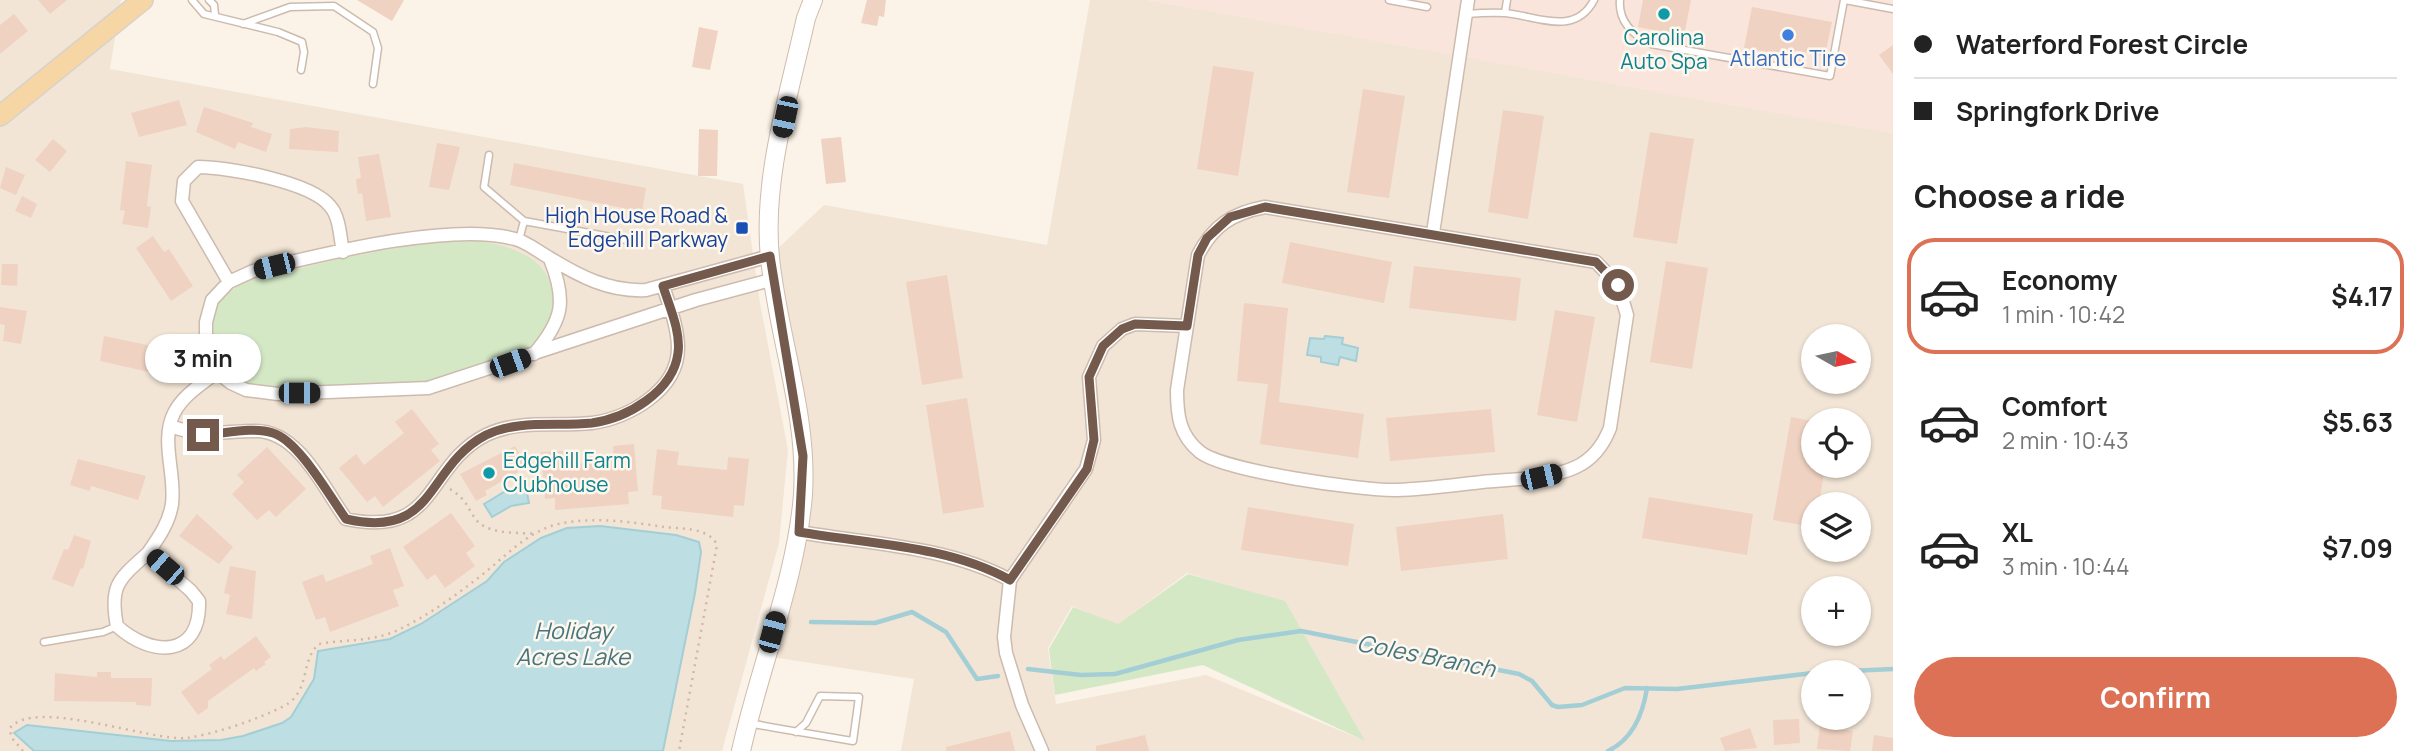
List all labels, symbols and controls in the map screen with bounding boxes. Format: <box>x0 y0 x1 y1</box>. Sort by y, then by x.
marker: Carolina Auto Spa <box>1656 6 1672 22</box>
place label: Carolina Auto Spa <box>1620 23 1708 75</box>
text: Waterford Forest Circle <box>1956 26 2248 62</box>
marker: Atlantic Tire <box>1780 27 1796 43</box>
place label: Atlantic Tire <box>1730 44 1846 72</box>
text: Springfork Drive <box>1956 93 2159 129</box>
car <box>771 94 800 140</box>
text: Choose a ride <box>1914 174 2125 218</box>
place label: High House Road & Edgehill Parkway <box>545 201 728 253</box>
marker: High House Road & Edgehill Parkway <box>734 220 750 236</box>
car <box>252 251 297 281</box>
text: Economy <box>2002 262 2117 298</box>
icon: car <box>1918 265 1981 328</box>
route start <box>1602 269 1634 301</box>
text: $4.17 <box>2331 278 2393 314</box>
text: 1 min · 10:42 <box>2002 298 2125 330</box>
north arrow <box>1801 324 1871 394</box>
map controls <box>1801 324 1871 730</box>
callout: 3 min <box>145 334 261 382</box>
text: 3 min <box>173 342 233 374</box>
car <box>487 346 534 380</box>
car <box>279 383 321 404</box>
text: Comfort <box>2002 388 2108 424</box>
icon: car <box>1918 391 1981 454</box>
text: $5.63 <box>2322 404 2393 440</box>
button: locate <box>1801 408 1871 478</box>
route end <box>187 419 219 451</box>
text: 2 min · 10:43 <box>2002 424 2129 456</box>
place label: Edgehill Farm Clubhouse <box>503 446 631 498</box>
car <box>1519 462 1564 492</box>
marker: Edgehill Farm Clubhouse <box>481 465 497 481</box>
button: layers <box>1801 492 1871 562</box>
text: XL <box>2002 514 2033 550</box>
icon: car <box>1918 517 1981 580</box>
text: $7.09 <box>2322 530 2393 566</box>
car <box>143 545 188 589</box>
text: 3 min · 10:44 <box>2002 550 2130 582</box>
button: + <box>1801 576 1871 646</box>
car <box>757 609 788 655</box>
water label: Holiday Acres Lake <box>516 614 632 672</box>
water label: Coles Branch <box>1354 626 1499 684</box>
button: Confirm <box>1914 657 2397 737</box>
button: − <box>1801 660 1871 730</box>

